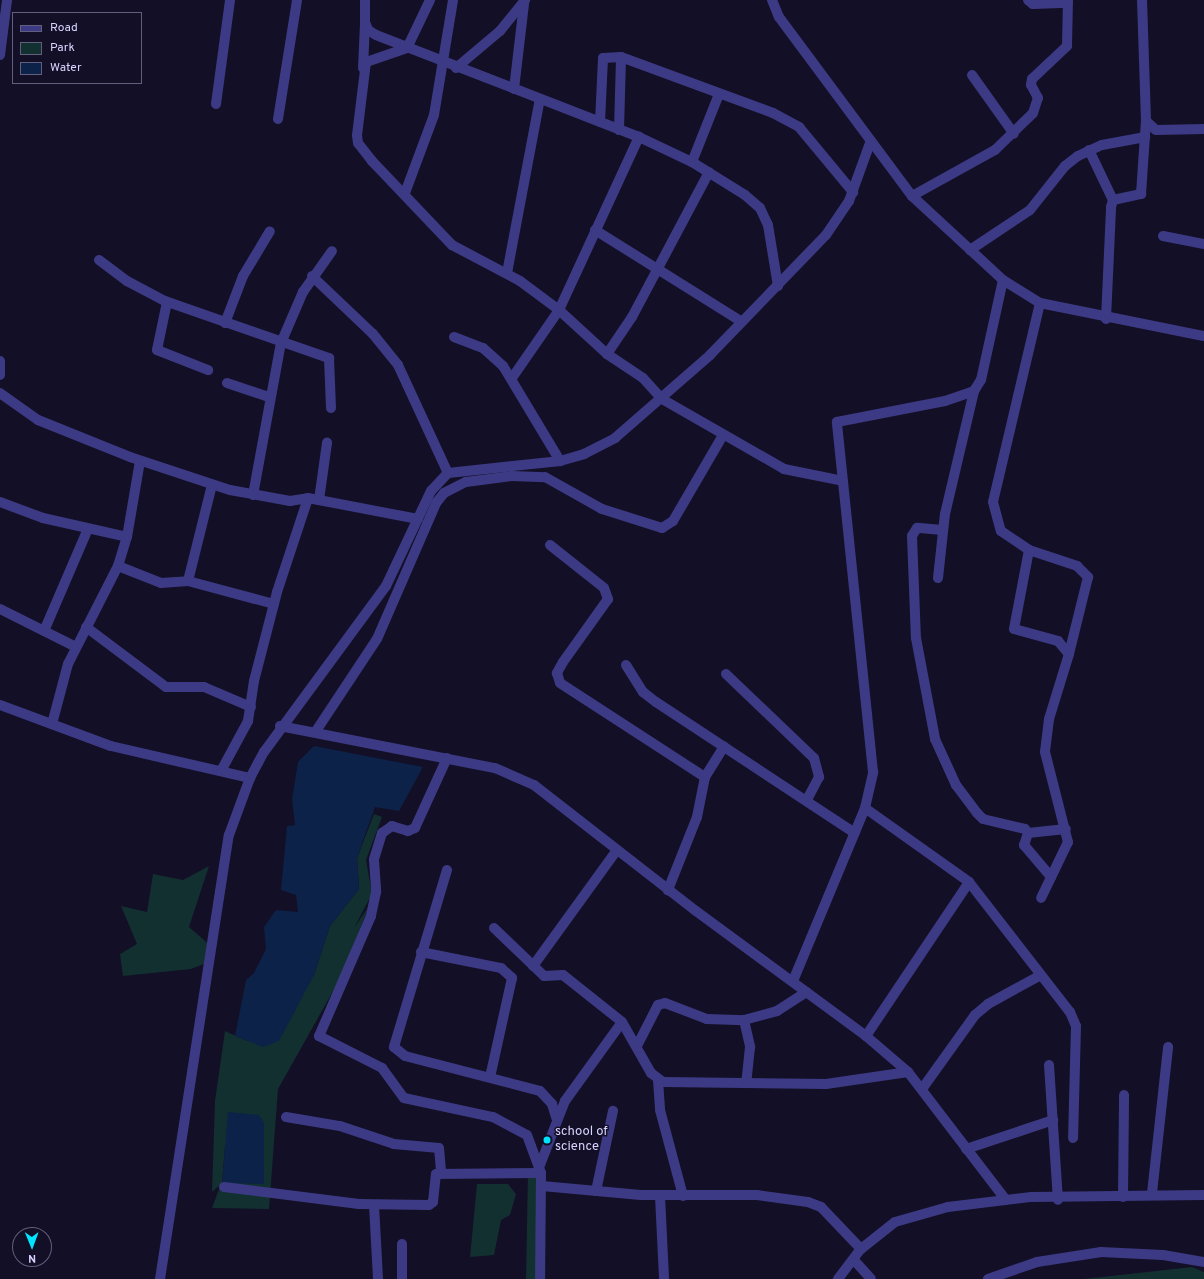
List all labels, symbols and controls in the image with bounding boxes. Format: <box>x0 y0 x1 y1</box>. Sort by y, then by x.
legend <box>12 12 142 84</box>
text: Road <box>50 20 78 36</box>
text: Park <box>50 40 75 56</box>
text: Water <box>50 60 82 76</box>
place label: school of science <box>555 1125 608 1156</box>
marker: school of science <box>542 1135 552 1145</box>
north arrow <box>12 1227 52 1267</box>
text: N <box>28 1251 36 1265</box>

